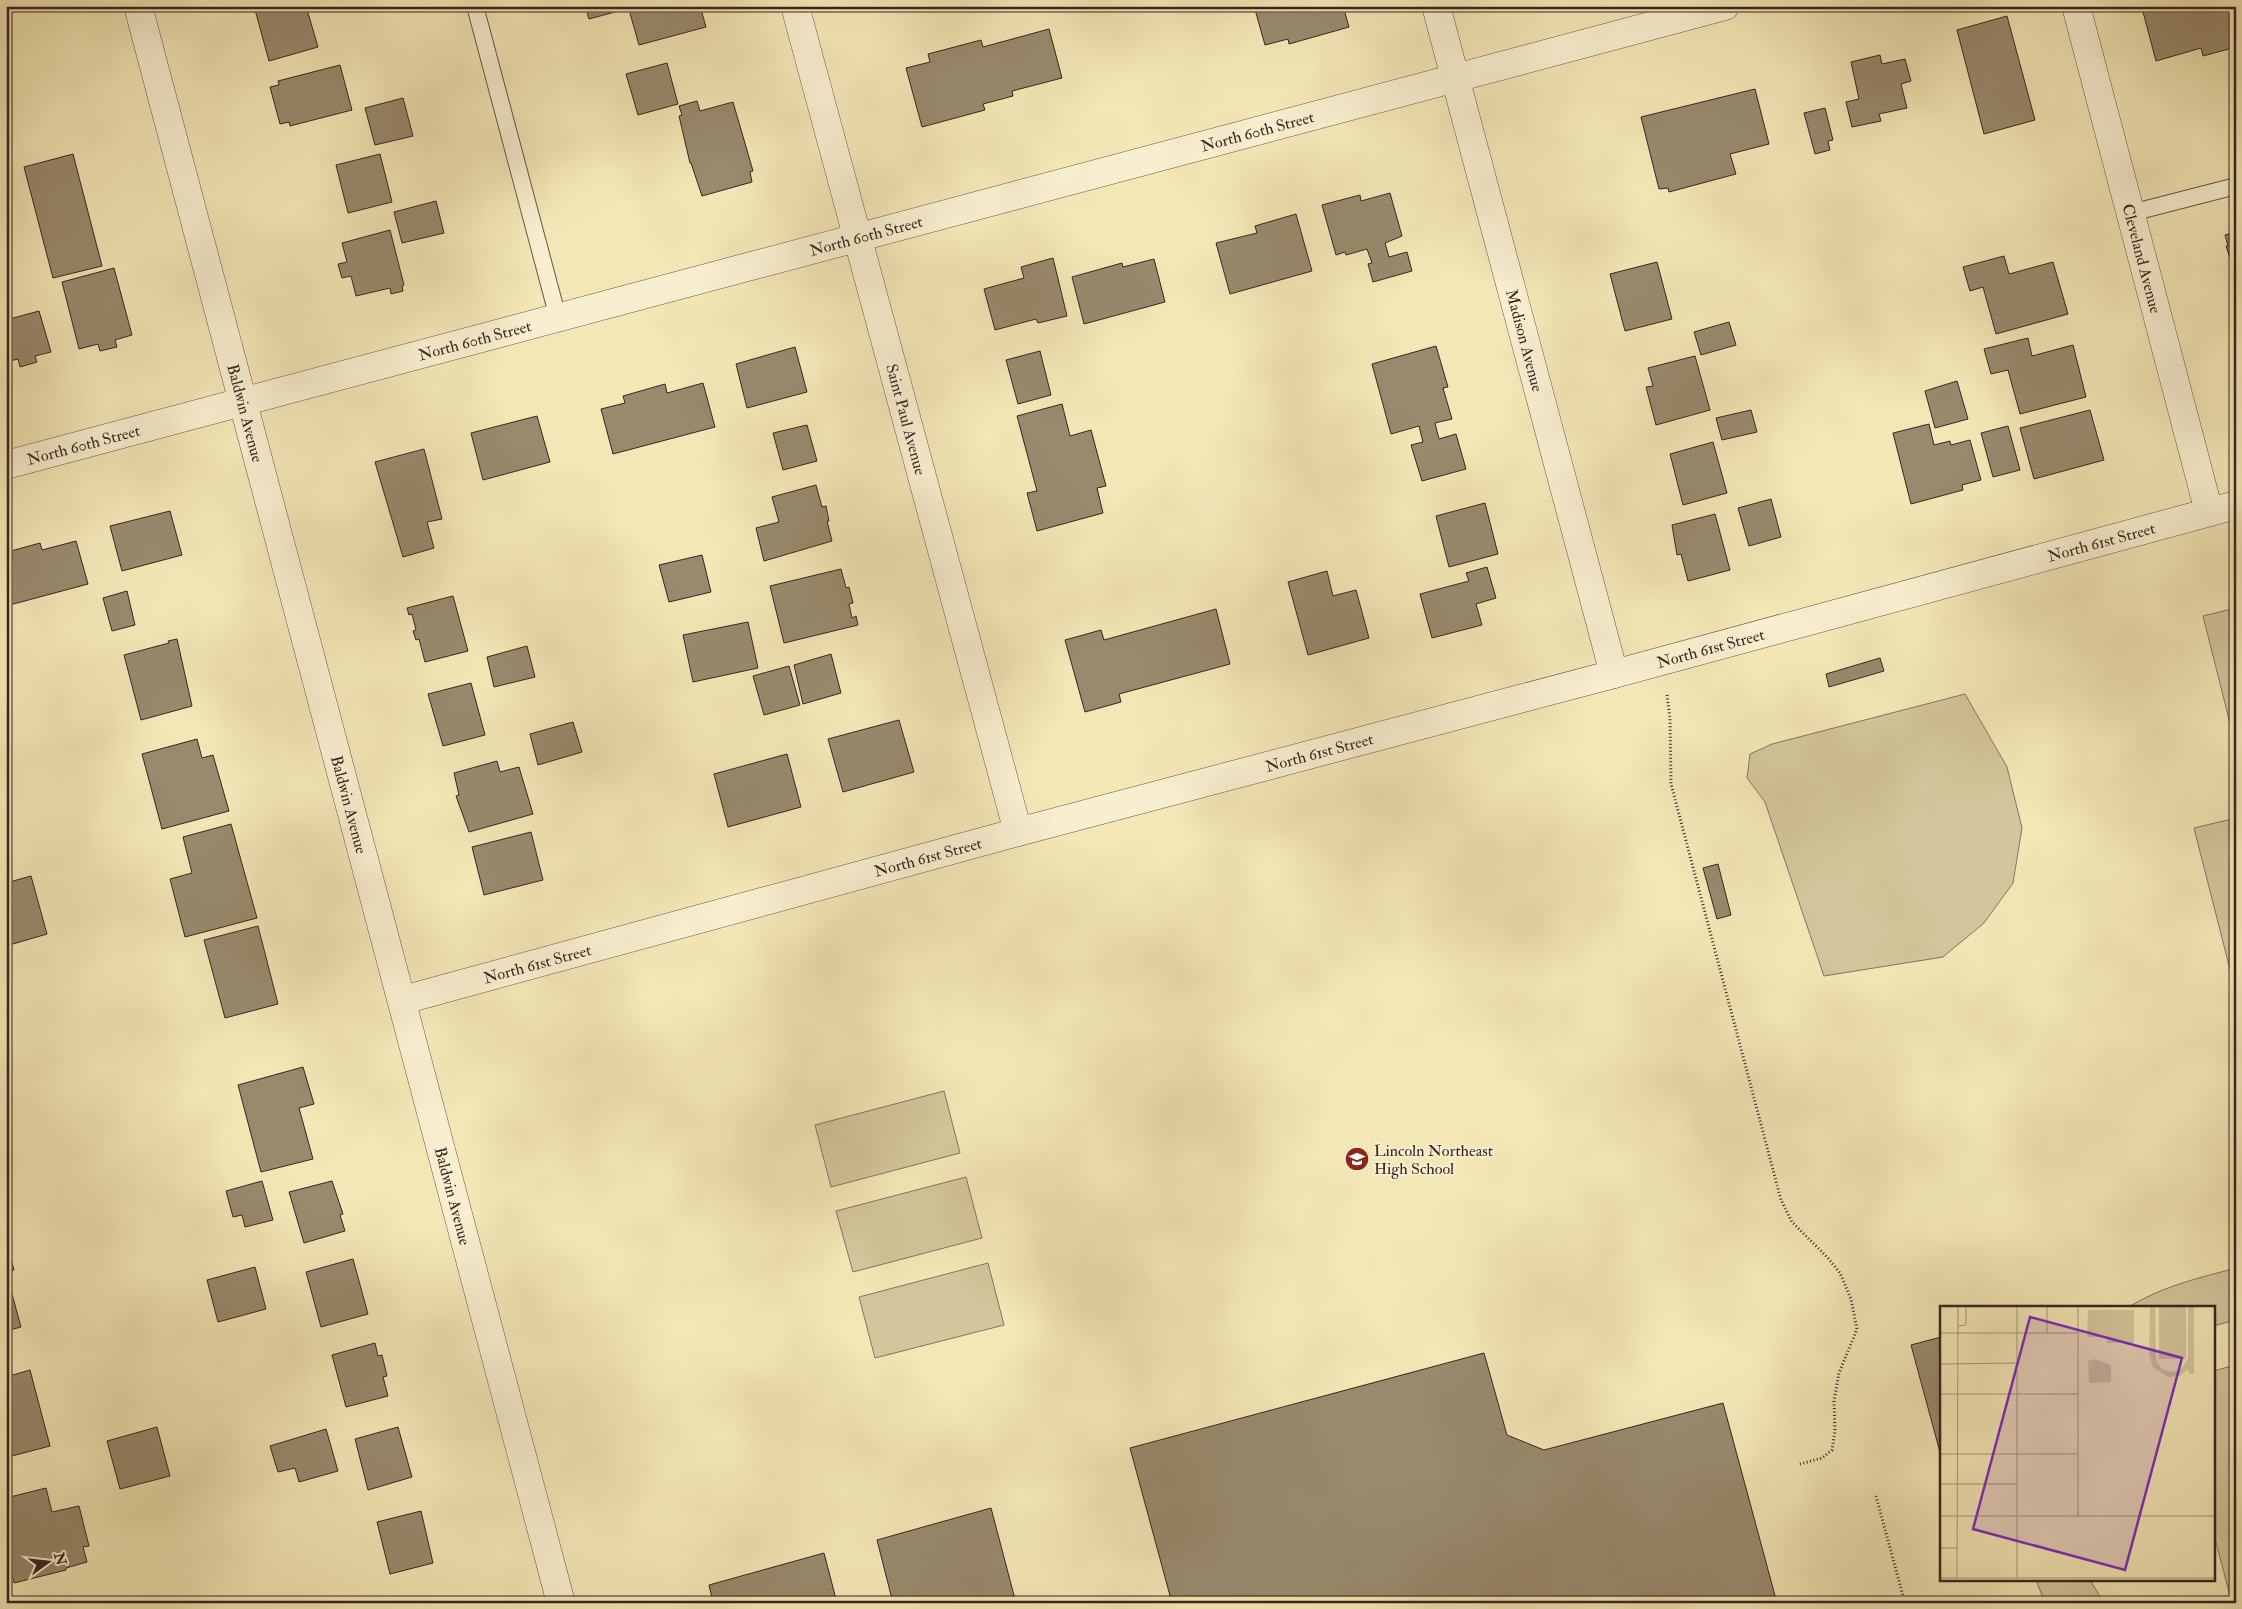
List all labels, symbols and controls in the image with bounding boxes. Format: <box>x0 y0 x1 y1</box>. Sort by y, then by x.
street label: North 60th Street <box>1199 107 1316 157</box>
street label: Cleveland Avenue <box>2117 202 2165 316</box>
street label: North 60th Street <box>807 212 925 261</box>
street label: Madison Avenue <box>1501 287 1547 394</box>
street label: North 60th Street <box>416 316 534 366</box>
street label: Baldwin Avenue <box>222 362 268 465</box>
street label: Saint Paul Avenue <box>881 362 930 477</box>
street label: North 60th Street <box>25 421 142 470</box>
street label: North 61st Street <box>2045 518 2158 567</box>
street label: North 61st Street <box>1655 625 1767 673</box>
street label: North 61st Street <box>1263 729 1375 777</box>
street label: Baldwin Avenue <box>326 753 371 856</box>
street label: North 61st Street <box>872 833 984 882</box>
street label: North 61st Street <box>481 940 593 989</box>
place label: Lincoln Northeast High School <box>1374 1141 1493 1179</box>
street label: Baldwin Avenue <box>430 1145 475 1248</box>
school or university icon: Lincoln Northeast High School <box>1344 1146 1370 1172</box>
inset map <box>1940 1306 2214 1582</box>
north arrow <box>22 1536 72 1586</box>
text: N <box>50 1550 70 1567</box>

